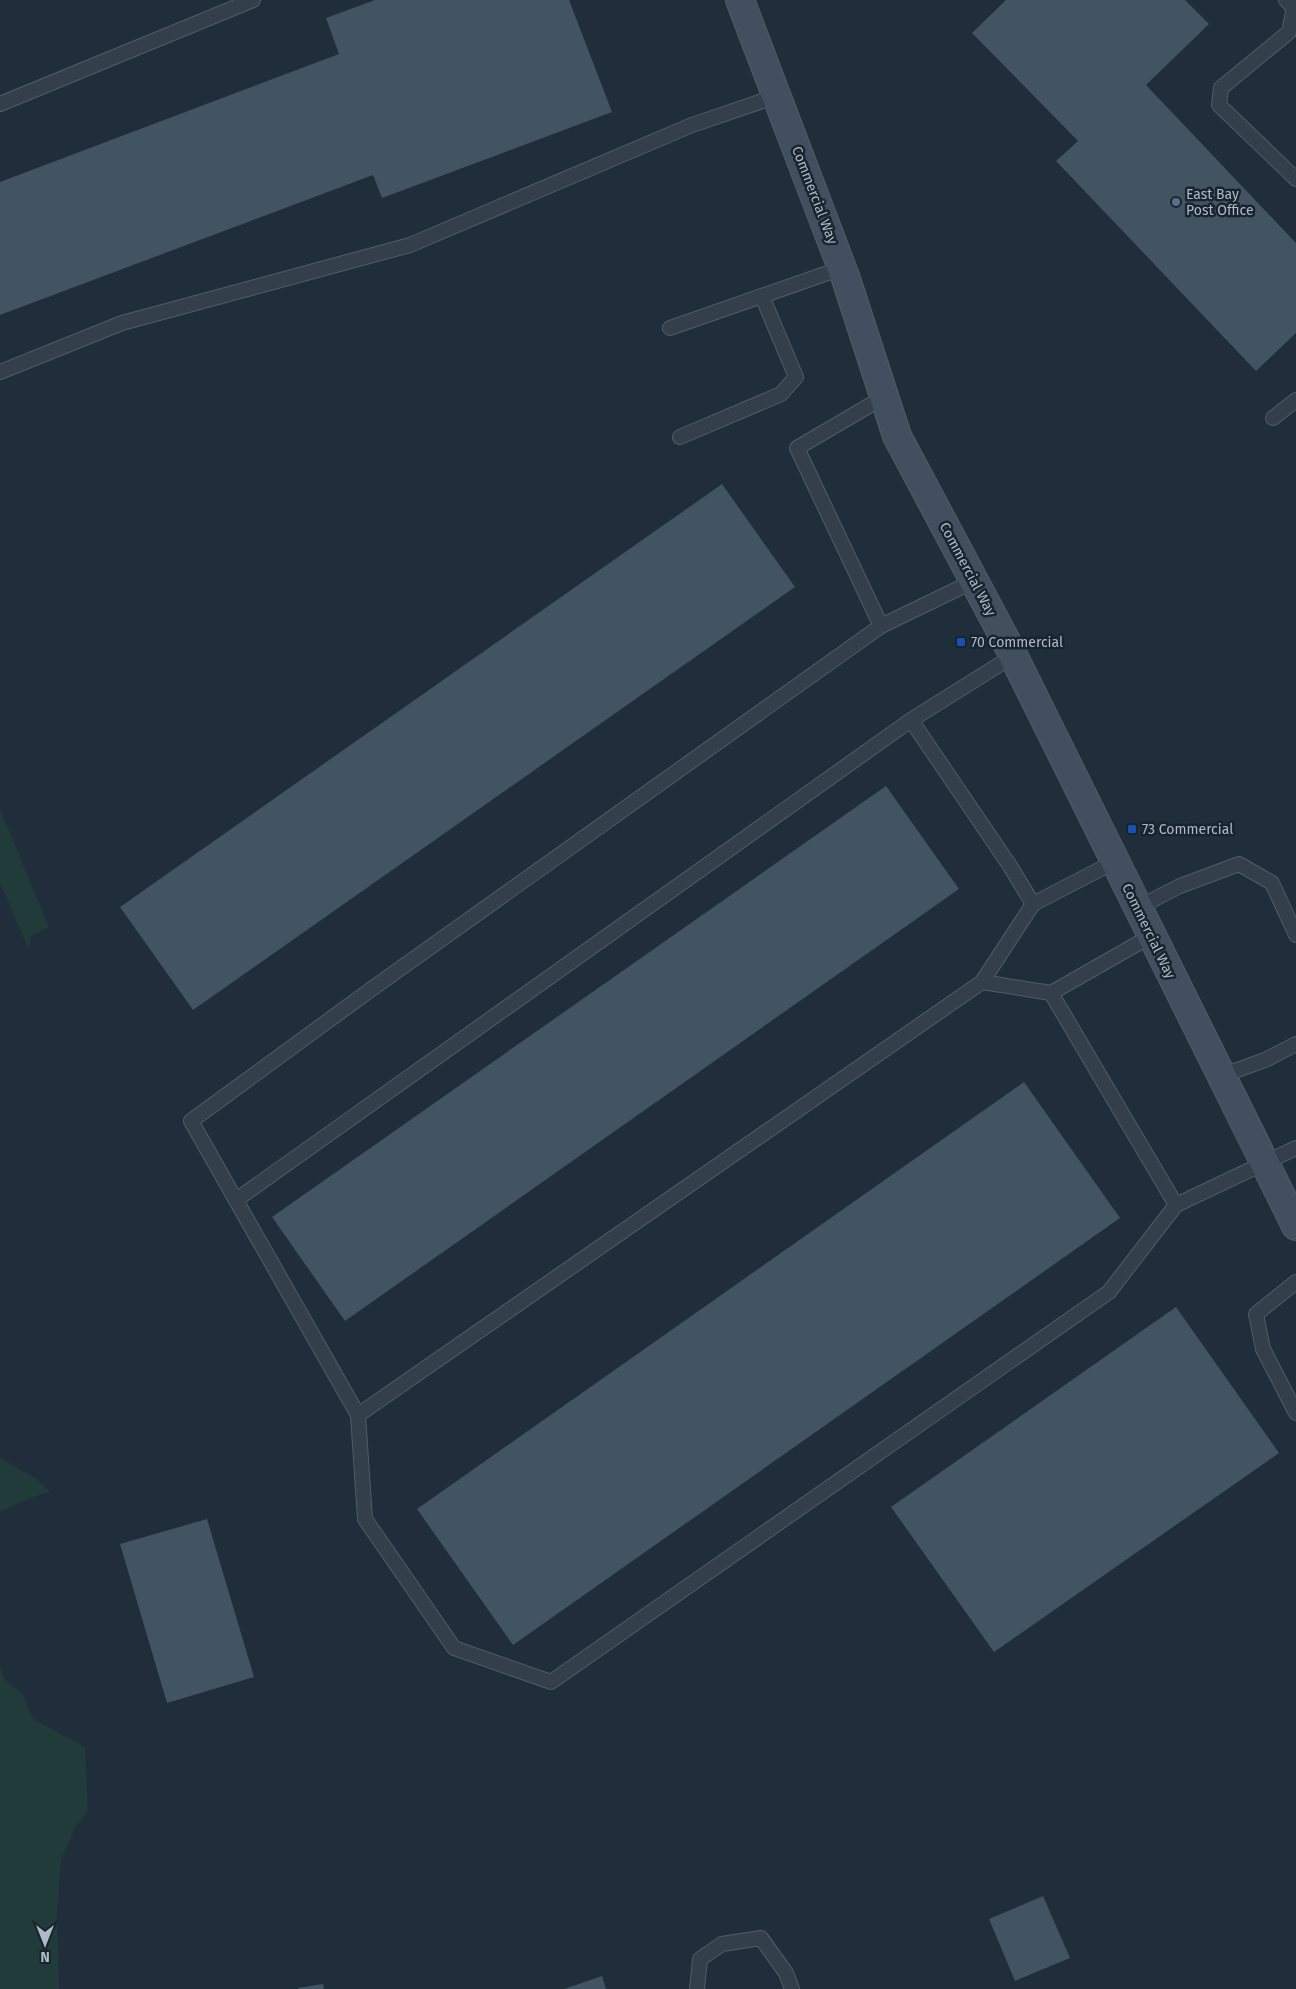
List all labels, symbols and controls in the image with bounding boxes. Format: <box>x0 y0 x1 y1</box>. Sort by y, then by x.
street label: Commercial Way <box>788 144 841 247</box>
place label: East Bay Post Office <box>1186 186 1254 219</box>
marker: East Bay Post Office <box>1170 196 1182 208</box>
street label: Commercial Way <box>936 519 999 619</box>
place label: 70 Commercial <box>971 634 1063 651</box>
marker: 70 Commercial <box>955 636 967 648</box>
place label: 73 Commercial <box>1142 821 1233 838</box>
marker: 73 Commercial <box>1126 823 1138 835</box>
street label: Commercial Way <box>1118 881 1179 982</box>
north arrow <box>20 1919 70 1969</box>
text: N <box>40 1948 50 1965</box>

